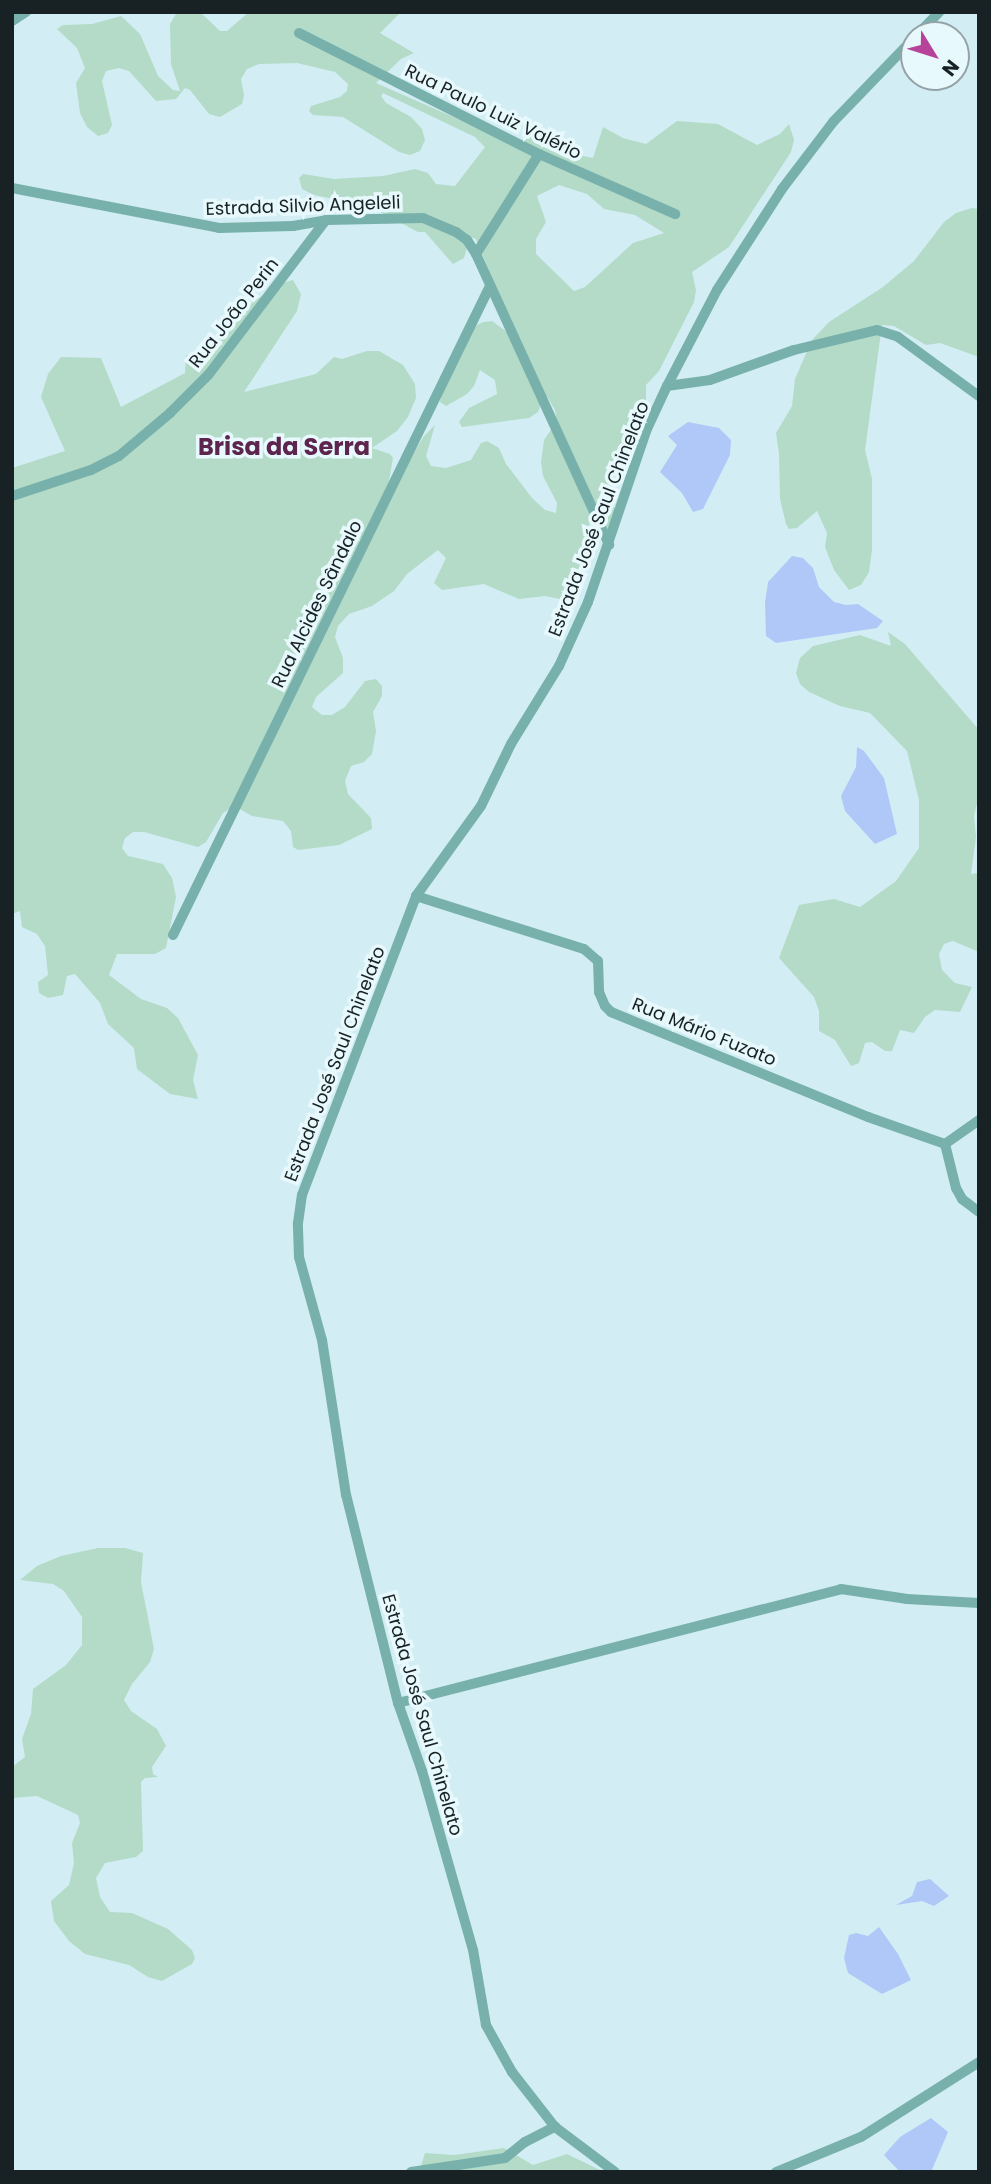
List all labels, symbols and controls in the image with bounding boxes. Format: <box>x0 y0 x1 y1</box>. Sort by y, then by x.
north arrow <box>900 21 970 91</box>
text: N <box>935 54 965 82</box>
street label: Rua Paulo Luiz Valério <box>401 60 585 164</box>
street label: Estrada Silvio Angeleli <box>205 192 401 220</box>
street label: Rua João Perin <box>184 254 284 372</box>
street label: Estrada José Saul Chinelato <box>544 398 654 640</box>
district label: Brisa da Serra <box>198 433 370 461</box>
street label: Rua Alcides Sândalo <box>267 517 367 691</box>
street label: Estrada José Saul Chinelato <box>280 943 390 1185</box>
street label: Rua Mário Fuzato <box>629 993 779 1071</box>
street label: Estrada José Saul Chinelato <box>377 1592 467 1838</box>

